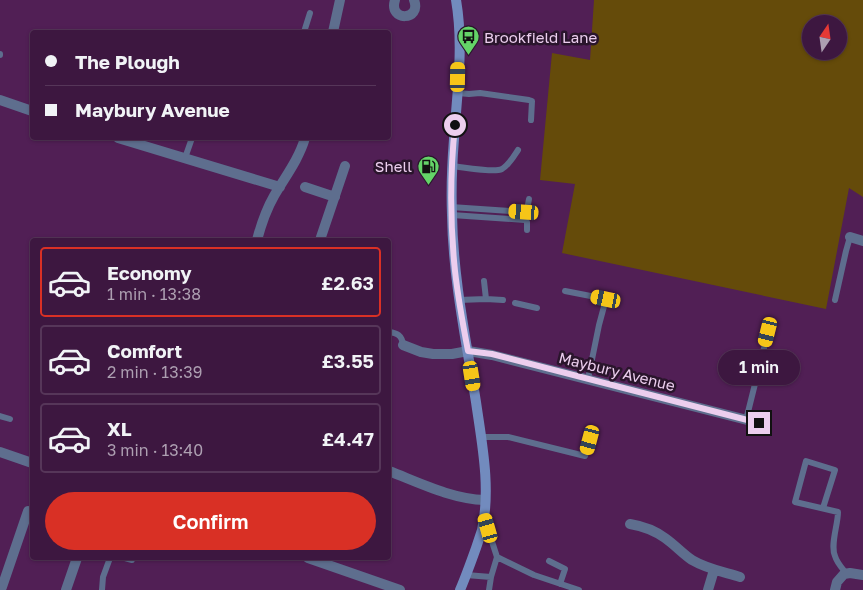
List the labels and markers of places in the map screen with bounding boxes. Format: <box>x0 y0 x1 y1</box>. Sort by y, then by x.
bus stop icon: Brookfield Lane <box>456 25 480 56</box>
place label: Brookfield Lane <box>484 28 597 46</box>
fuel station icon: Shell <box>416 154 440 185</box>
place label: Shell <box>375 157 412 175</box>

